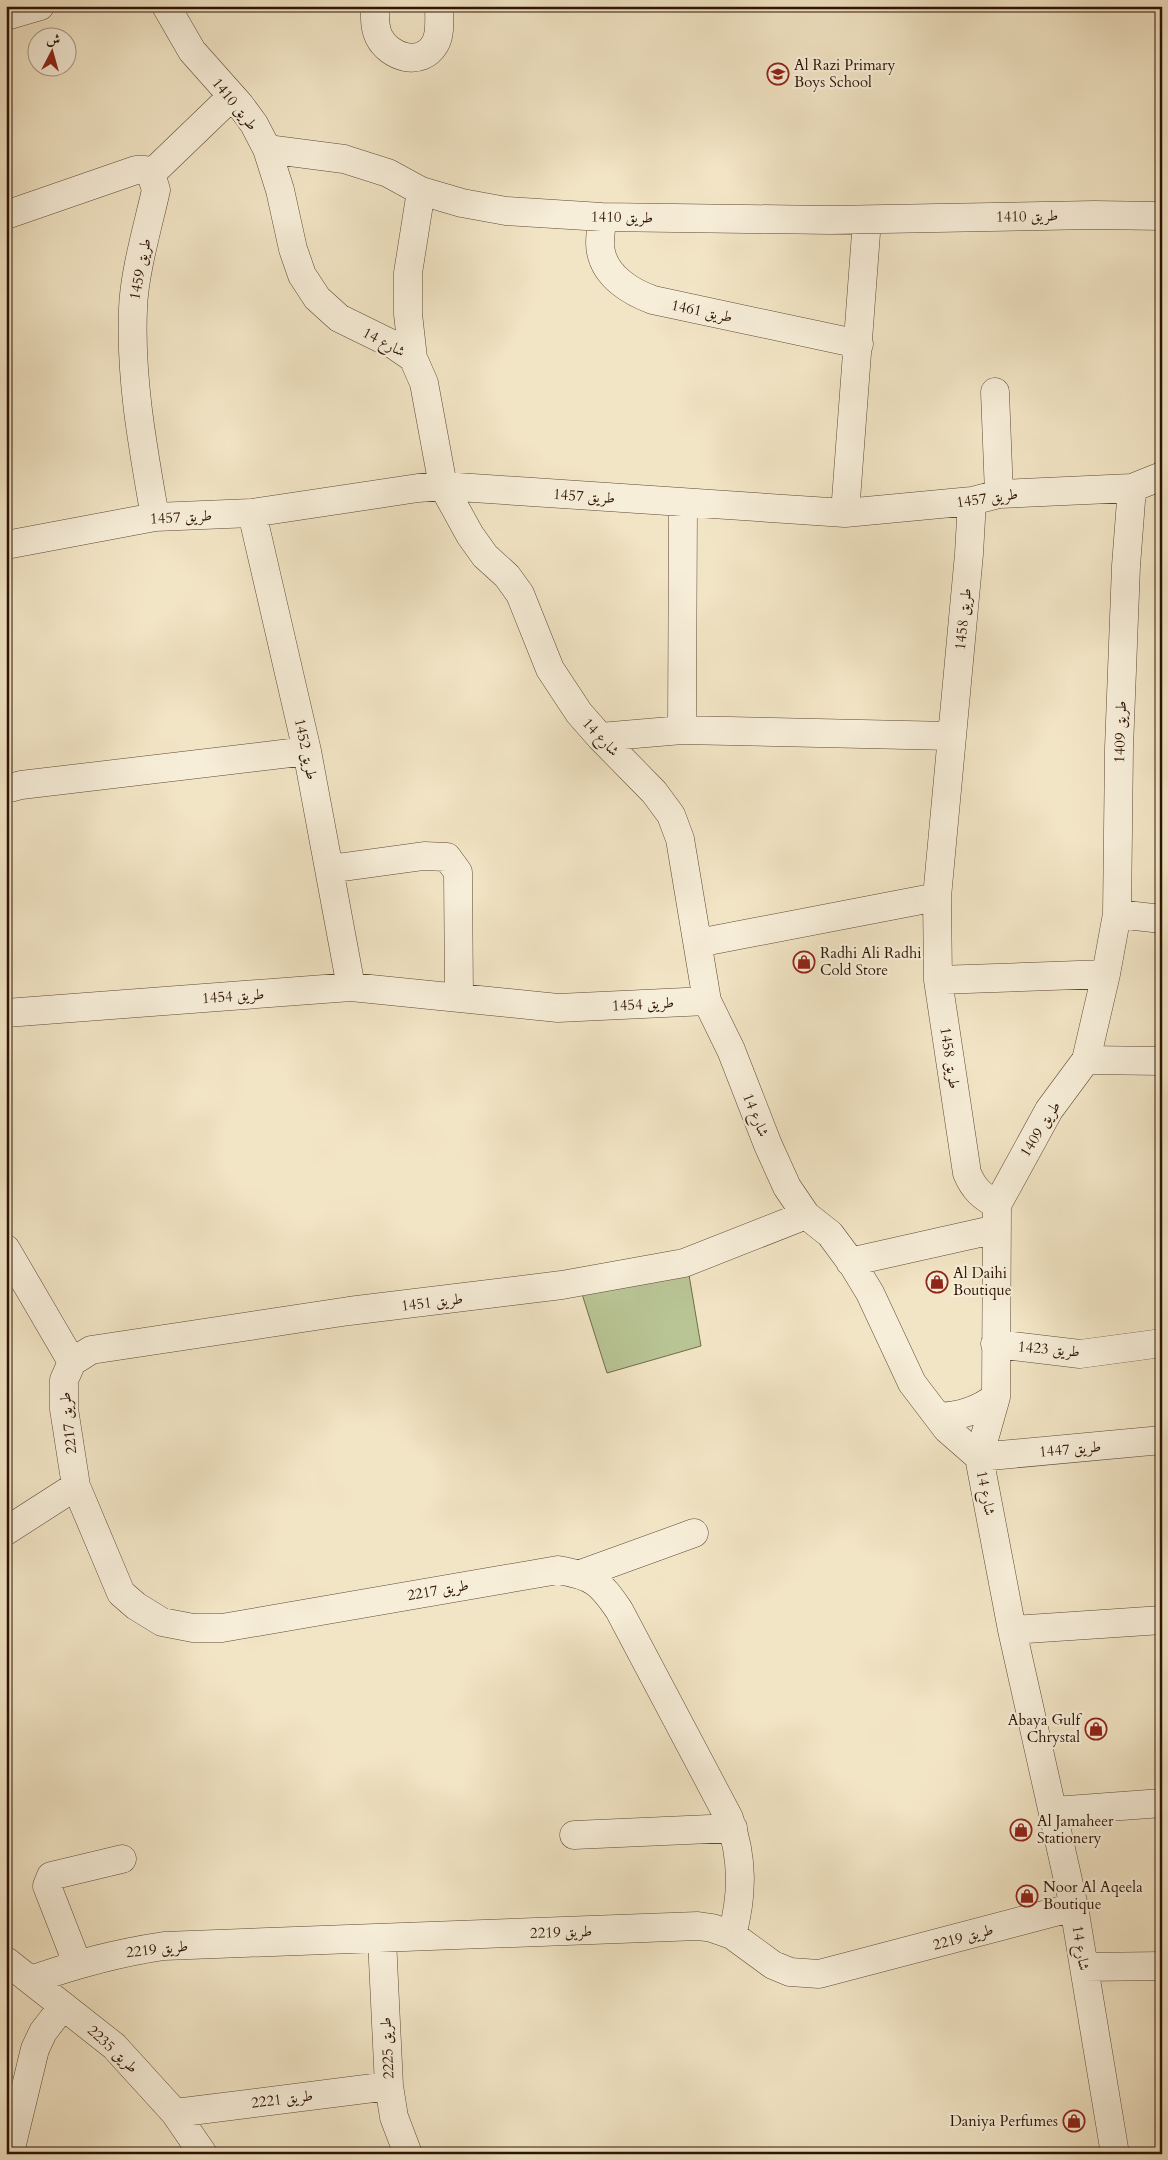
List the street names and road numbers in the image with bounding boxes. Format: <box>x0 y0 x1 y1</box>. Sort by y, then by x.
street label: طريق 1410 <box>208 74 262 134</box>
street label: طريق 1410 <box>996 205 1058 227</box>
street label: طريق 1410 <box>591 206 653 228</box>
street label: طريق 1459 <box>124 237 156 301</box>
street label: طريق 1461 <box>669 295 735 327</box>
street label: شارع 14 <box>358 323 409 364</box>
street label: طريق 1457 <box>552 484 616 508</box>
street label: طريق 1457 <box>955 484 1019 512</box>
street label: طريق 1457 <box>149 505 213 529</box>
street label: طريق 1458 <box>950 587 976 651</box>
street label: طريق 1409 <box>1109 701 1131 763</box>
street label: شارع 14 <box>576 714 624 762</box>
street label: طريق 1452 <box>290 716 322 782</box>
street label: طريق 1454 <box>201 984 265 1008</box>
street label: طريق 1454 <box>611 992 675 1016</box>
street label: طريق 1458 <box>935 1026 965 1090</box>
street label: شارع 14 <box>735 1090 774 1141</box>
street label: طريق 1409 <box>1015 1097 1065 1161</box>
street label: طريق 1451 <box>400 1288 464 1316</box>
street label: طريق 1423 <box>1017 1336 1081 1362</box>
street label: طريق 2217 <box>55 1391 81 1455</box>
street label: طريق 1447 <box>1038 1436 1102 1462</box>
street label: شارع 14 <box>969 1469 1000 1518</box>
street label: طريق 2217 <box>406 1575 470 1605</box>
street label: طريق 2219 <box>930 1919 996 1955</box>
street label: طريق 2219 <box>530 1921 592 1943</box>
street label: شارع 14 <box>1065 1924 1094 1972</box>
street label: طريق 2219 <box>125 1936 189 1962</box>
street label: طريق 2225 <box>375 2016 399 2080</box>
street label: طريق 2235 <box>83 2020 143 2078</box>
street label: طريق 2221 <box>250 2085 314 2113</box>

